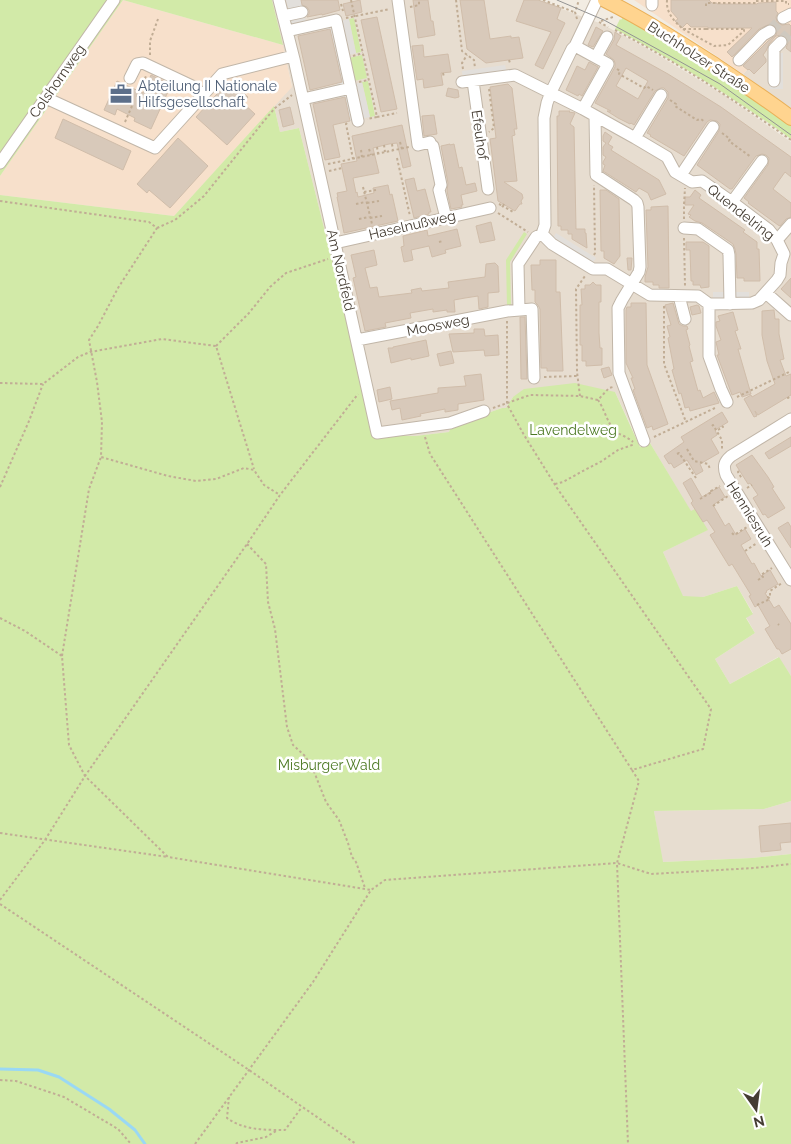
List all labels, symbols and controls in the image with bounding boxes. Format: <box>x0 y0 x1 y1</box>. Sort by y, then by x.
street label: Buchholzer Straße <box>645 18 753 96</box>
street label: Colshornweg <box>26 41 88 121</box>
place label: Abteilung II Nationale Hilfsgesellschaft <box>138 78 277 110</box>
office icon: Abteilung II Nationale Hilfsgesellschaft <box>108 81 134 107</box>
street label: Efeuhof <box>469 109 492 162</box>
street label: Quendelring <box>704 181 778 243</box>
street label: Haselnußweg <box>367 207 457 243</box>
street label: Am Nordfeld <box>324 228 358 312</box>
street label: Moosweg <box>405 311 471 339</box>
park label: Lavendelweg <box>529 422 617 438</box>
street label: Henniesruh <box>724 478 776 550</box>
park label: Misburger Wald <box>278 757 380 773</box>
north arrow <box>731 1084 781 1134</box>
text: N <box>752 1113 766 1131</box>

